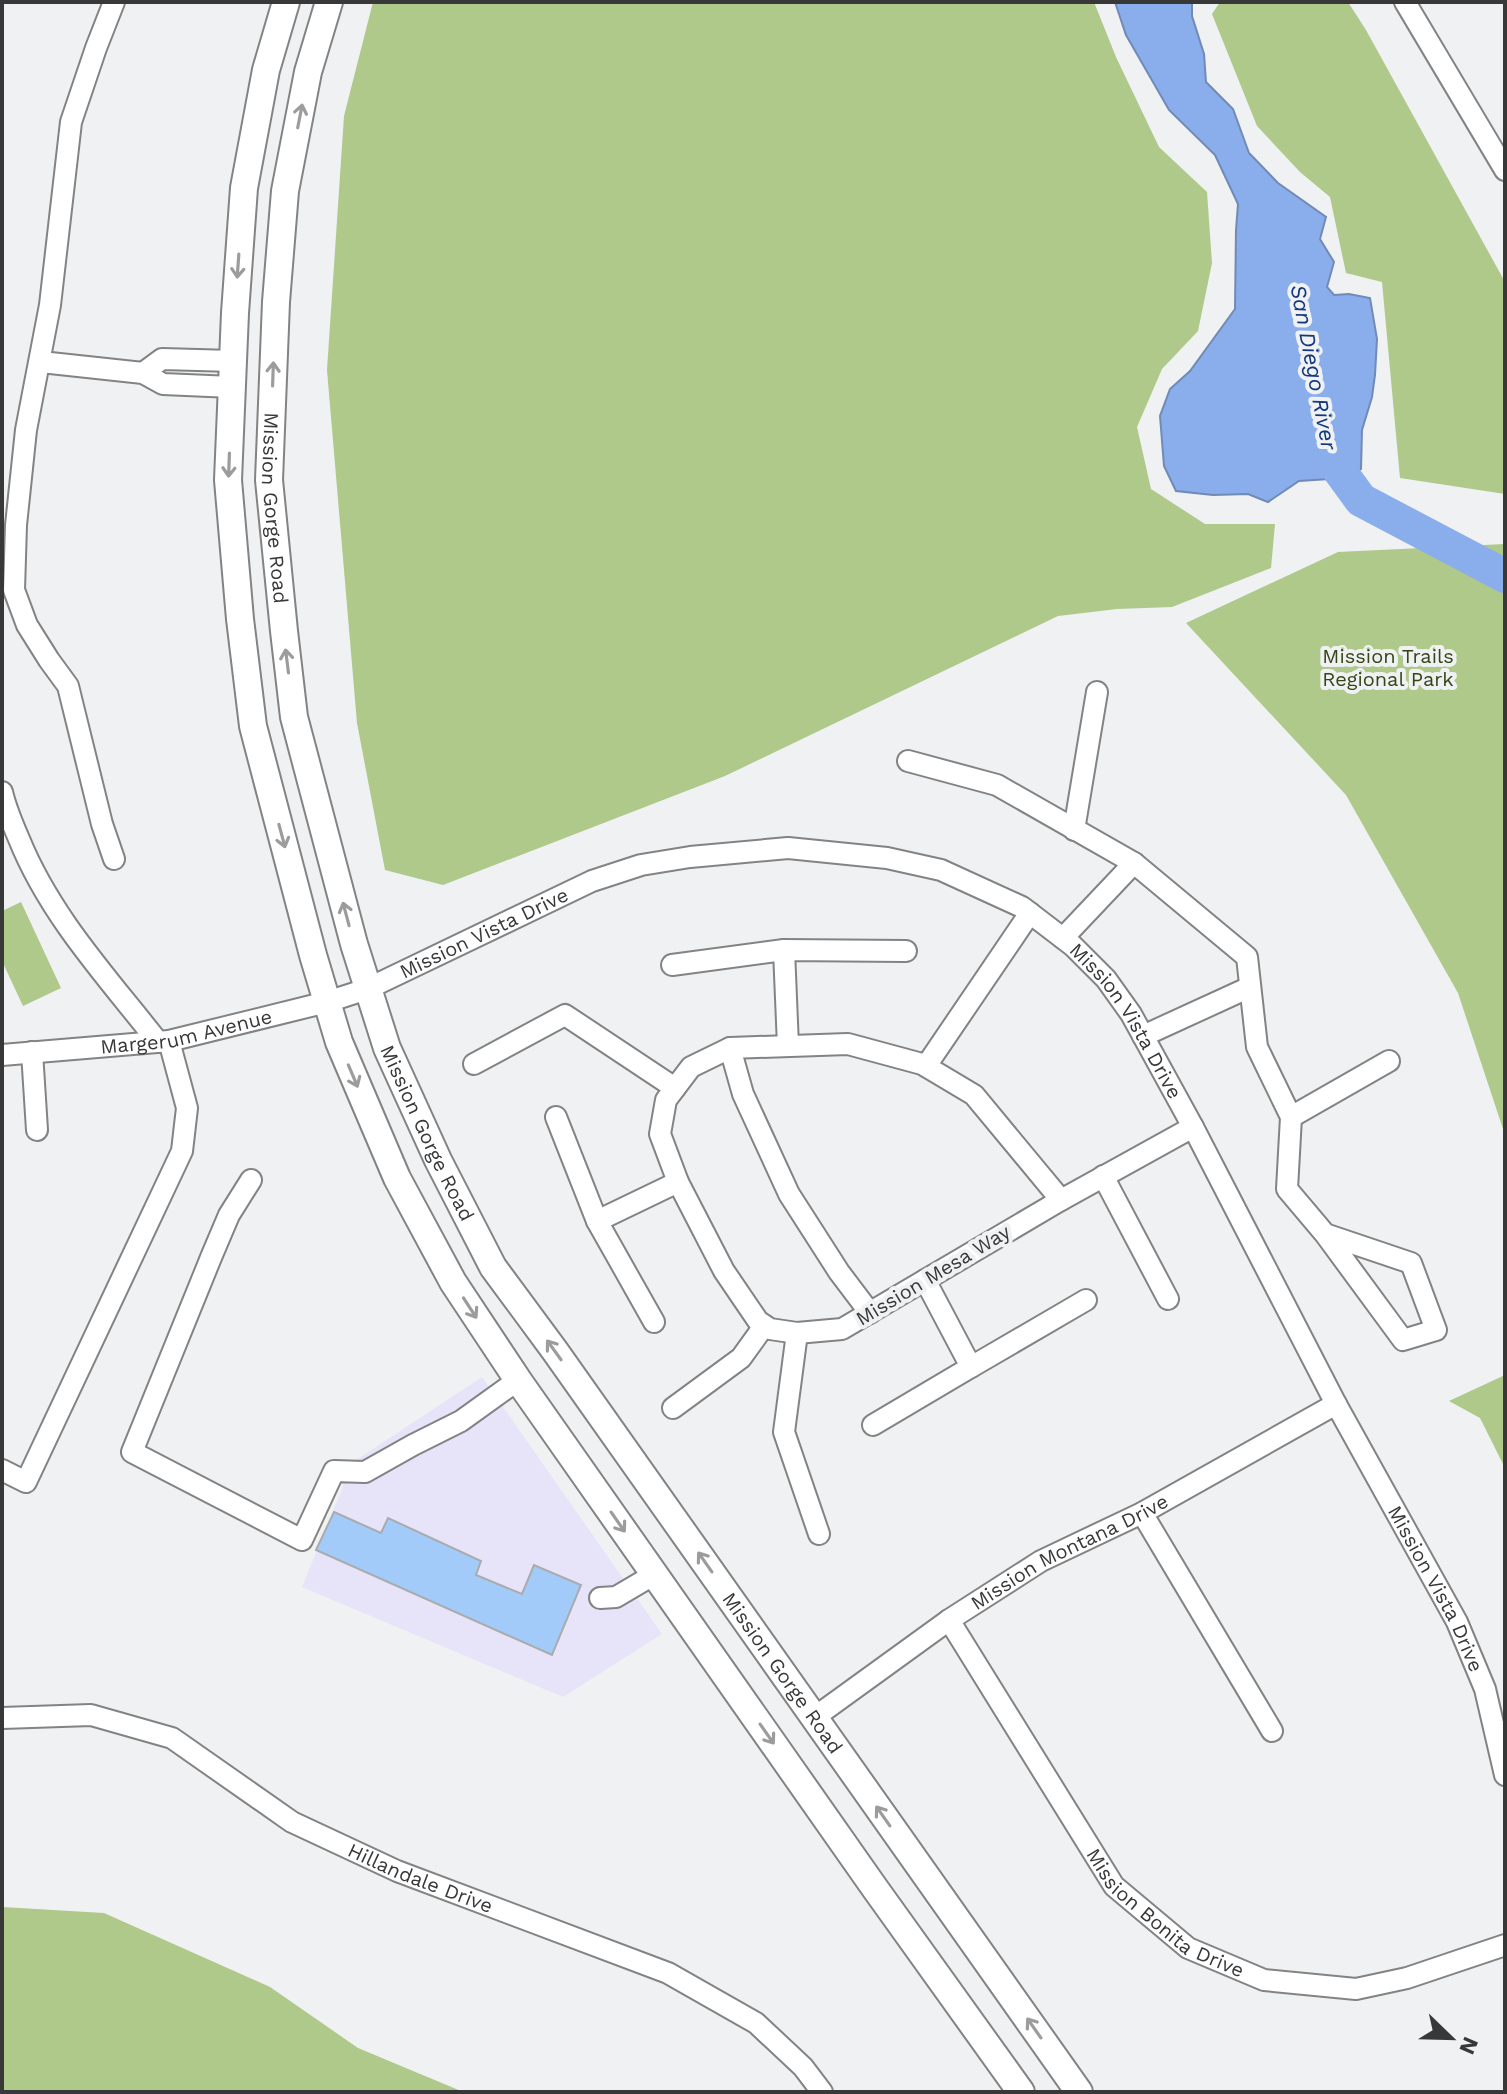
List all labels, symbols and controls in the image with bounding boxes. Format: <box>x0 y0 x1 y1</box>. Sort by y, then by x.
one-way arrow <box>293 104 308 129</box>
one-way arrow <box>230 252 245 278</box>
water label: San Diego River <box>1285 282 1342 453</box>
one-way arrow <box>266 361 281 388</box>
street label: Mission Gorge Road <box>257 412 293 605</box>
one-way arrow <box>221 451 236 478</box>
park label: Mission Trails Regional Park <box>1322 644 1454 691</box>
one-way arrow <box>280 648 295 675</box>
one-way arrow <box>276 823 291 849</box>
street label: Mission Vista Drive <box>396 882 572 984</box>
one-way arrow <box>337 902 352 928</box>
street label: Mission Vista Drive <box>1065 938 1187 1103</box>
street label: Margerum Avenue <box>99 1004 274 1059</box>
street label: Mission Gorge Road <box>375 1041 479 1225</box>
one-way arrow <box>347 1063 362 1088</box>
street label: Mission Mesa Way <box>852 1219 1015 1331</box>
one-way arrow <box>462 1296 478 1318</box>
one-way arrow <box>546 1340 563 1361</box>
street label: Mission Montana Drive <box>966 1489 1172 1615</box>
street label: Mission Vista Drive <box>1383 1501 1488 1675</box>
one-way arrow <box>610 1510 626 1532</box>
one-way arrow <box>697 1552 714 1573</box>
street label: Mission Gorge Road <box>717 1588 848 1758</box>
one-way arrow <box>759 1723 775 1745</box>
one-way arrow <box>875 1806 891 1828</box>
street label: Hillandale Drive <box>344 1838 496 1918</box>
street label: Mission Bonita Drive <box>1081 1844 1248 1982</box>
north arrow <box>1411 1998 1491 2078</box>
one-way arrow <box>1026 2018 1042 2040</box>
text: N <box>1454 2033 1484 2058</box>

